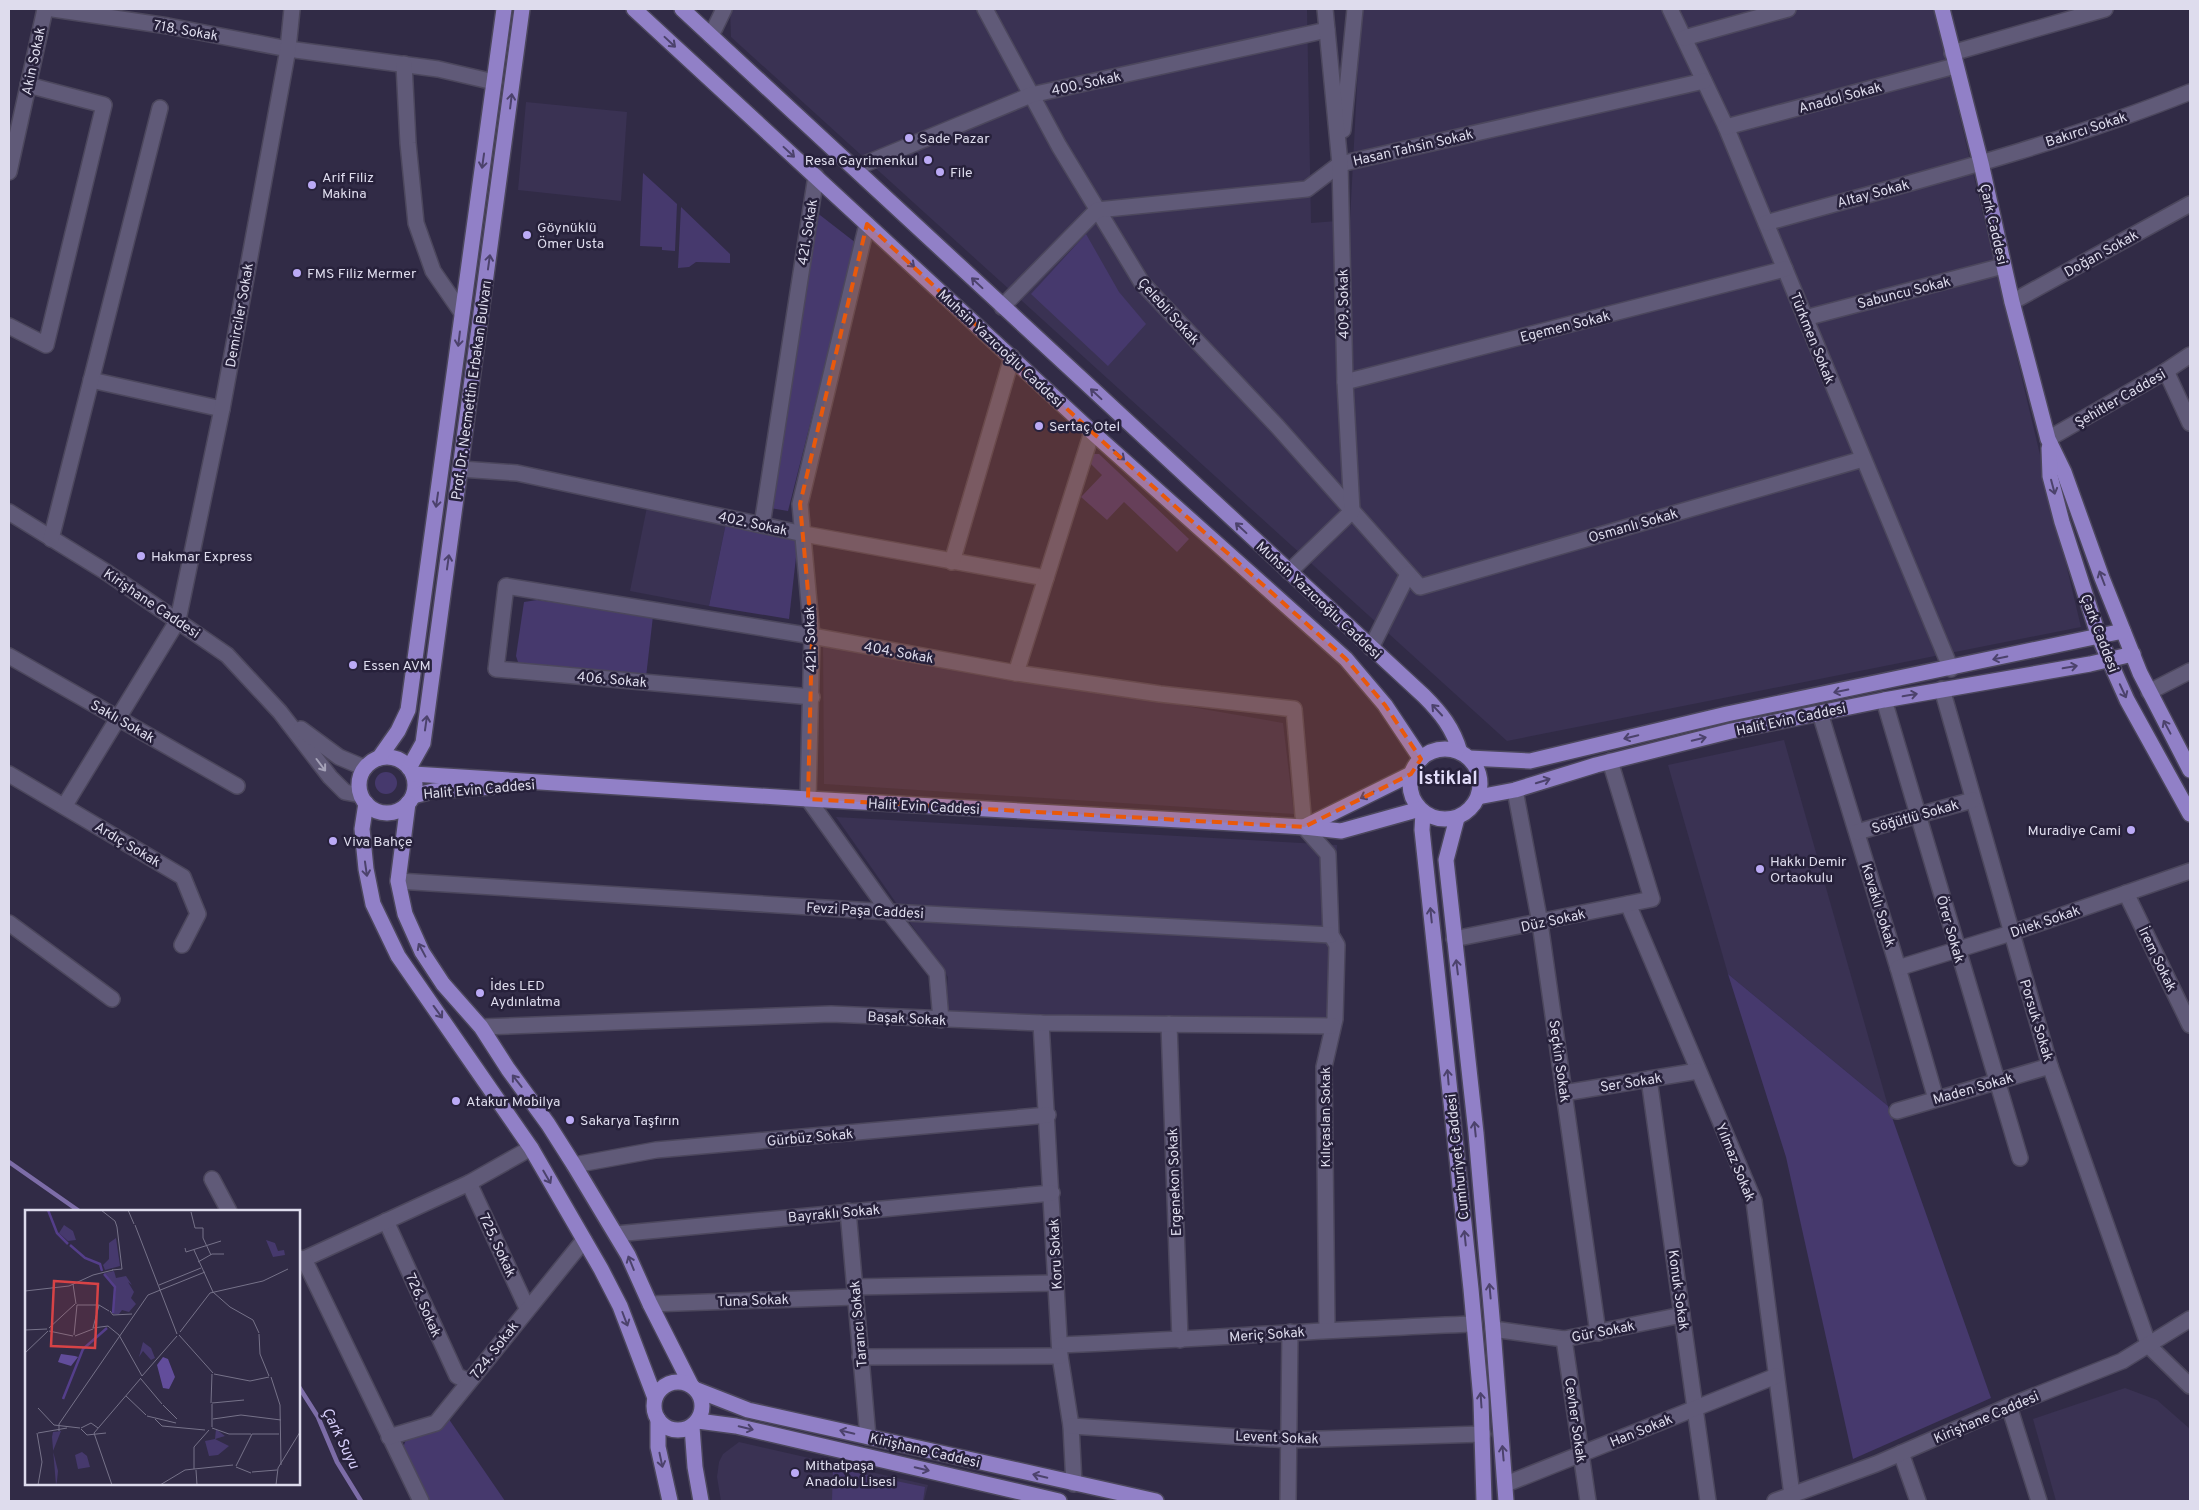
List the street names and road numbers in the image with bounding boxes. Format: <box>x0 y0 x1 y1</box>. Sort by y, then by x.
street label: 718. Sokak <box>152 17 219 46</box>
street label: Akin Sokak <box>19 26 50 97</box>
street label: 400. Sokak <box>1050 69 1123 100</box>
street label: Anadol Sokak <box>1797 79 1884 118</box>
street label: Bakırcı Sokak <box>2044 109 2129 152</box>
street label: Hasan Tahsin Sokak <box>1352 126 1475 171</box>
street label: Altay Sokak <box>1835 177 1911 212</box>
street label: Çark Caddesi <box>1975 182 2010 266</box>
street label: 421. Sokak <box>795 198 822 266</box>
street label: Doğan Sokak <box>2062 227 2142 282</box>
street label: Demirciler Sokak <box>223 262 258 369</box>
street label: 409. Sokak <box>1335 269 1354 339</box>
street label: Sabuncu Sokak <box>1856 274 1953 313</box>
street label: Çelebli Sokak <box>1133 275 1202 349</box>
street label: Prof. Dr. Necmettin Erbakan Bulvarı <box>449 279 496 501</box>
street label: Muhsin Yazıcıoğlu Caddesi <box>934 287 1066 412</box>
street label: Türkmen Sokak <box>1786 290 1838 387</box>
street label: Egemen Sokak <box>1519 308 1612 347</box>
street label: Şehitler Caddesi <box>2072 366 2169 432</box>
street label: Osmanlı Sokak <box>1587 506 1680 547</box>
street label: 402. Sokak <box>716 509 789 540</box>
street label: Muhsin Yazıcıoğlu Caddesi <box>1252 539 1384 664</box>
street label: Kirişhane Caddesi <box>100 566 203 643</box>
street label: Çark Caddesi <box>2076 592 2121 675</box>
street label: 421. Sokak <box>802 605 821 673</box>
street label: 404. Sokak <box>862 639 935 668</box>
street label: 406. Sokak <box>576 669 648 692</box>
street label: Saklı Sokak <box>87 697 157 748</box>
street label: Halit Evin Caddesi <box>1735 701 1848 740</box>
street label: Halit Evin Caddesi <box>423 777 536 804</box>
street label: Halit Evin Caddesi <box>868 796 980 819</box>
street label: Söğütlü Sokak <box>1870 797 1961 838</box>
street label: Ardıç Sokak <box>91 819 163 872</box>
street label: Kavaklı Sokak <box>1857 862 1898 949</box>
street label: Örer Sokak <box>1932 893 1968 965</box>
street label: Fevzi Paşa Caddesi <box>806 900 924 923</box>
street label: Dilek Sokak <box>2008 903 2083 942</box>
street label: Düz Sokak <box>1519 906 1587 937</box>
street label: İrem Sokak <box>2134 924 2180 995</box>
street label: Porsuk Sokak <box>2015 977 2056 1063</box>
street label: Başak Sokak <box>867 1009 947 1030</box>
street label: Seçkin Sokak <box>1544 1019 1573 1103</box>
street label: Kılıçaslan Sokak <box>1318 1067 1335 1167</box>
street label: Ser Sokak <box>1599 1070 1663 1097</box>
street label: Maden Sokak <box>1931 1070 2016 1109</box>
street label: Cumhuriyet Caddesi <box>1443 1093 1474 1221</box>
street label: Yılmaz Sokak <box>1711 1121 1758 1204</box>
street label: Gürbüz Sokak <box>766 1126 854 1151</box>
street label: Ergenekon Sokak <box>1165 1128 1186 1236</box>
street label: Bayraklı Sokak <box>787 1202 881 1227</box>
street label: 725. Sokak <box>474 1211 519 1280</box>
street label: Koru Sokak <box>1046 1218 1067 1290</box>
street label: Konuk Sokak <box>1663 1249 1692 1331</box>
street label: 726. Sokak <box>401 1271 444 1340</box>
street label: Tarancı Sokak <box>847 1280 872 1368</box>
street label: Tuna Sokak <box>717 1292 789 1311</box>
street label: Gür Sokak <box>1570 1318 1636 1347</box>
street label: 724. Sokak <box>467 1319 523 1383</box>
street label: Meriç Sokak <box>1229 1324 1306 1347</box>
street label: Cevher Sokak <box>1560 1376 1589 1464</box>
street label: Kirişhane Caddesi <box>1931 1389 2042 1448</box>
street label: Han Sokak <box>1608 1411 1675 1452</box>
street label: Levent Sokak <box>1235 1429 1319 1448</box>
street label: Kirişhane Caddesi <box>868 1431 981 1472</box>

